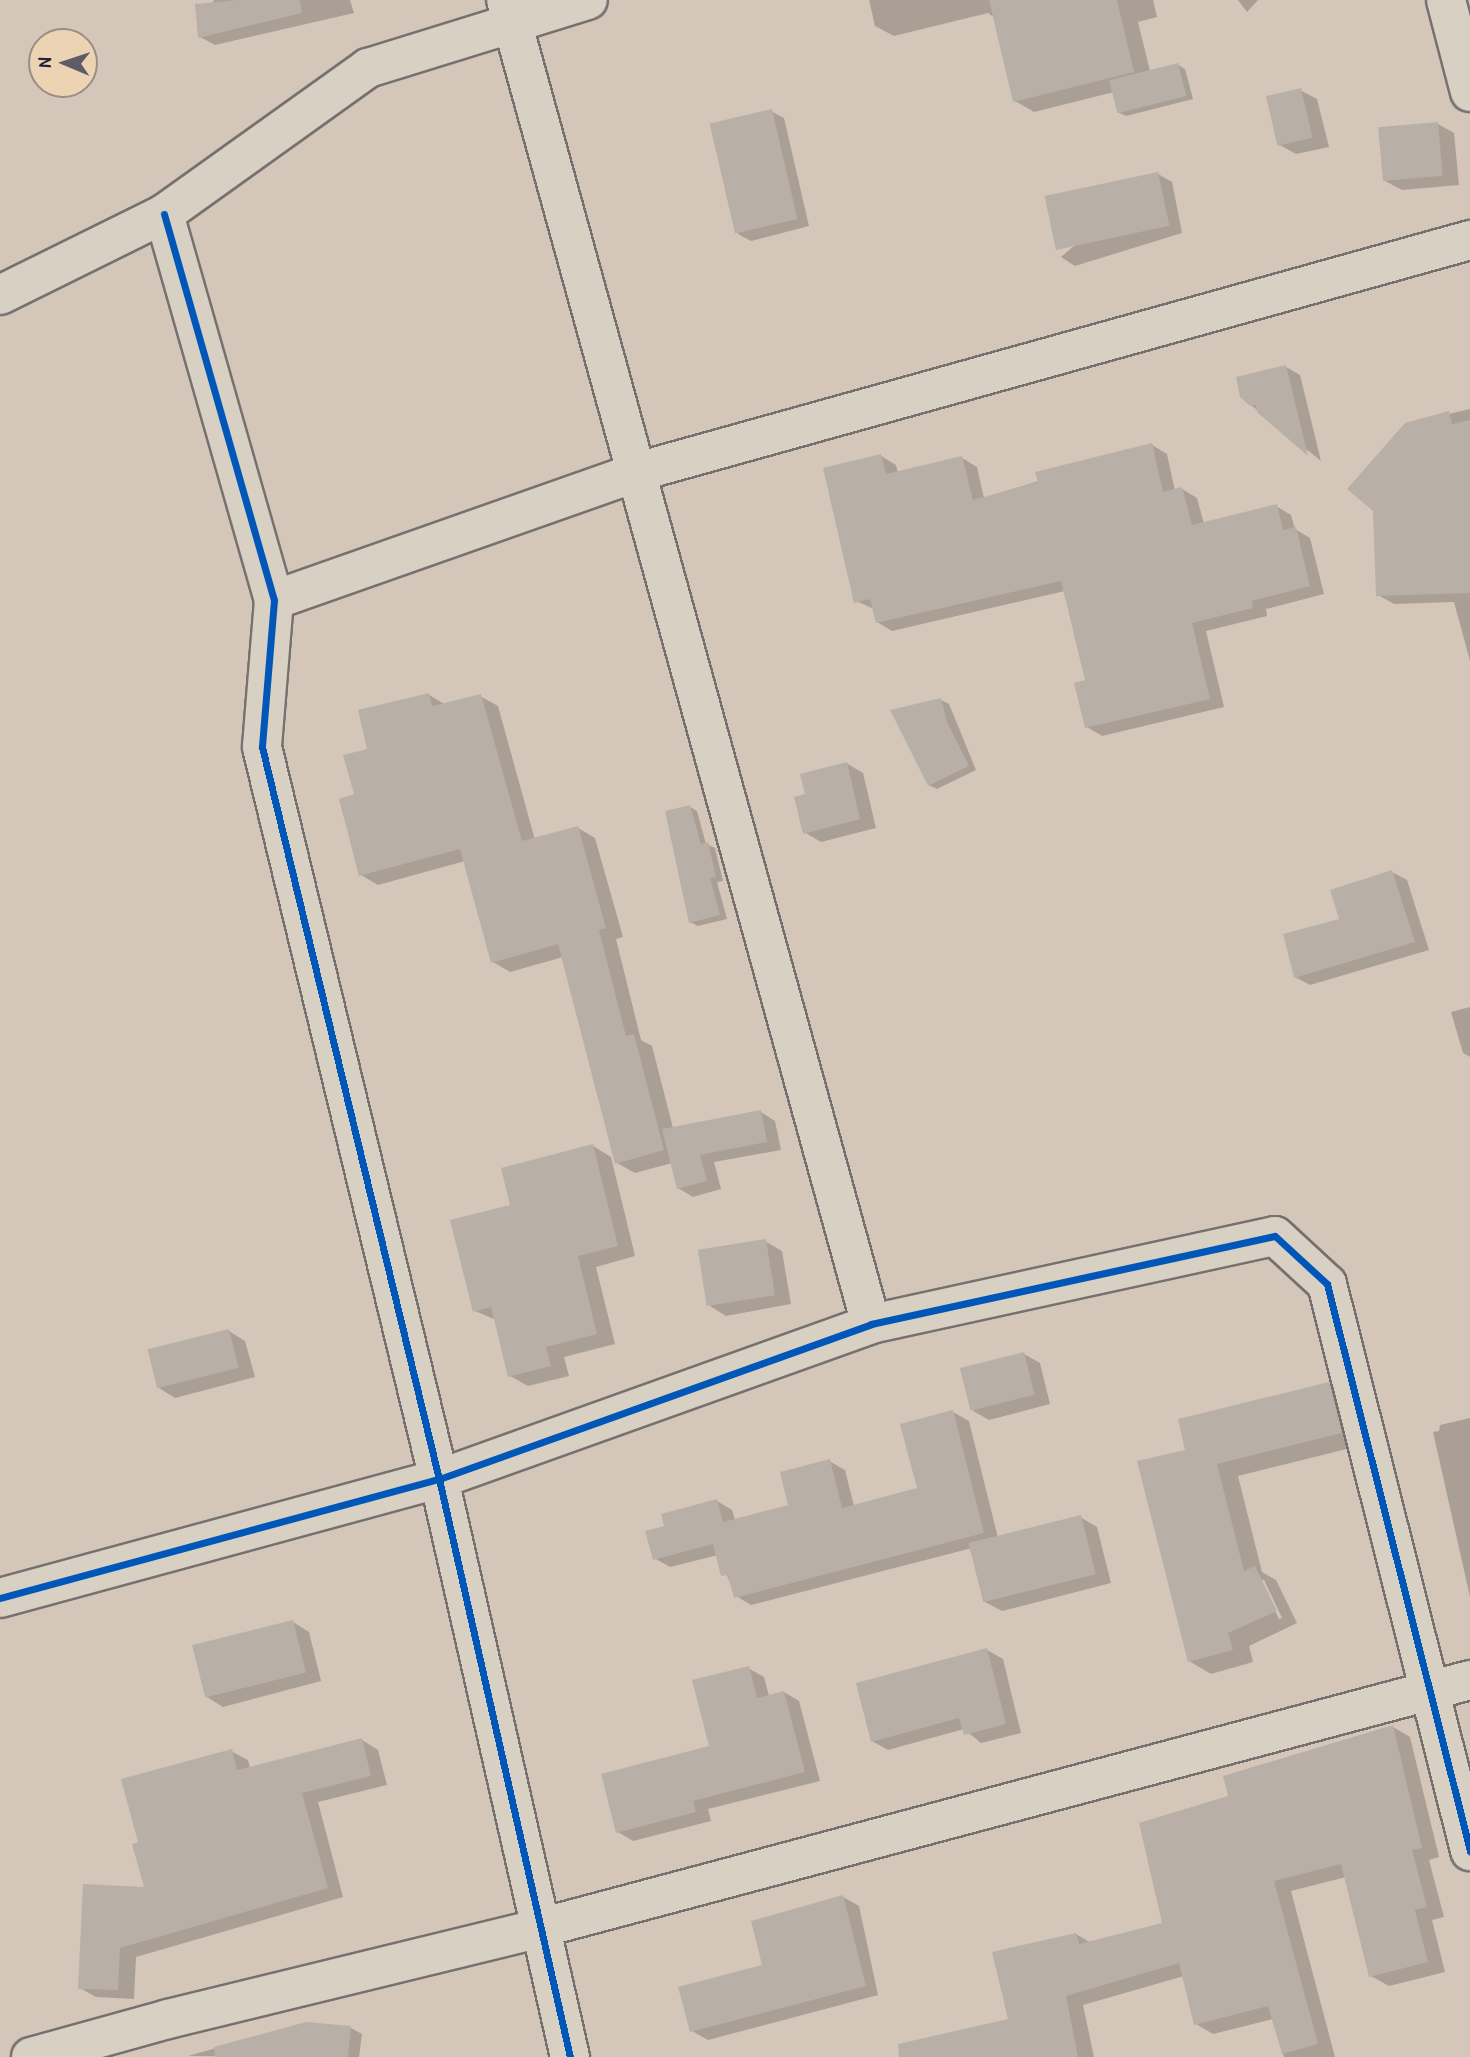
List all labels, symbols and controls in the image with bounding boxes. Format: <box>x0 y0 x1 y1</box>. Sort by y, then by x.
north arrow <box>28 28 98 98</box>
text: N <box>31 57 57 68</box>

